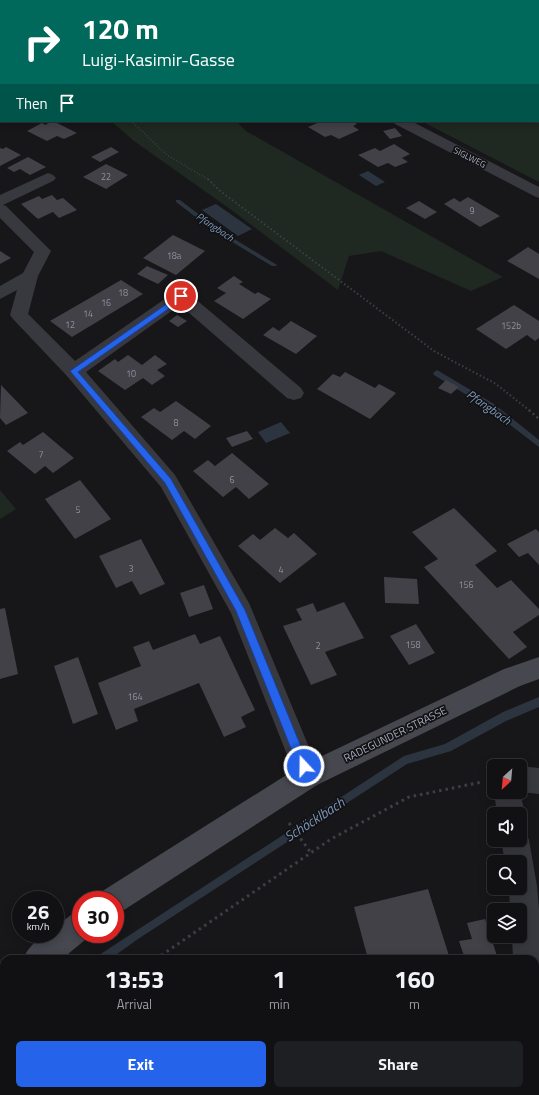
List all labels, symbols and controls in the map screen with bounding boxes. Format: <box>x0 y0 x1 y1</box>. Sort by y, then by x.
text: 120 m <box>82 7 159 50</box>
icon: right <box>16 16 68 68</box>
text: Luigi-Kasimir-Gasse <box>82 46 235 73</box>
text: Then <box>16 92 48 115</box>
icon: arrive <box>56 92 78 114</box>
street label: SIGLWEG <box>451 143 489 171</box>
house number: 22 <box>101 170 111 183</box>
house number: 9 <box>469 204 475 217</box>
water label: Pfangbach <box>193 209 238 246</box>
house number: 18a <box>167 249 182 262</box>
pin <box>164 279 198 313</box>
icon: arrive <box>170 285 192 307</box>
house number: 18 <box>118 286 128 299</box>
house number: 16 <box>101 296 111 309</box>
house number: 14 <box>83 307 93 320</box>
house number: 12 <box>65 318 75 331</box>
house number: 152b <box>501 319 521 332</box>
house number: 10 <box>126 367 136 380</box>
water label: Pfangbach <box>463 385 516 430</box>
house number: 8 <box>173 416 179 429</box>
house number: 7 <box>38 448 44 461</box>
house number: 6 <box>229 473 235 486</box>
house number: 5 <box>75 503 81 516</box>
house number: 3 <box>128 562 134 575</box>
house number: 4 <box>278 563 284 576</box>
house number: 156 <box>458 578 474 591</box>
house number: 158 <box>405 638 421 651</box>
house number: 2 <box>315 639 321 652</box>
house number: 164 <box>127 690 143 703</box>
street label: RADEGUNDER STRASSE <box>341 702 449 766</box>
position arrow <box>283 745 325 787</box>
north arrow <box>487 759 527 799</box>
map controls <box>487 759 527 943</box>
water label: Schöcklbach <box>280 791 349 846</box>
button: sound <box>487 807 527 847</box>
button: search <box>487 855 527 895</box>
speed limit sign: 30 <box>72 891 124 943</box>
text: 26 <box>27 896 49 927</box>
button: layers <box>487 903 527 943</box>
text: km/h <box>27 919 49 934</box>
text: 13:53 <box>105 961 164 997</box>
text: 1 <box>273 961 286 997</box>
text: 160 <box>394 961 434 997</box>
text: Arrival <box>117 994 152 1014</box>
text: min <box>269 994 290 1014</box>
text: m <box>409 994 420 1014</box>
button: Exit <box>16 1041 266 1087</box>
button: Share <box>274 1041 523 1087</box>

